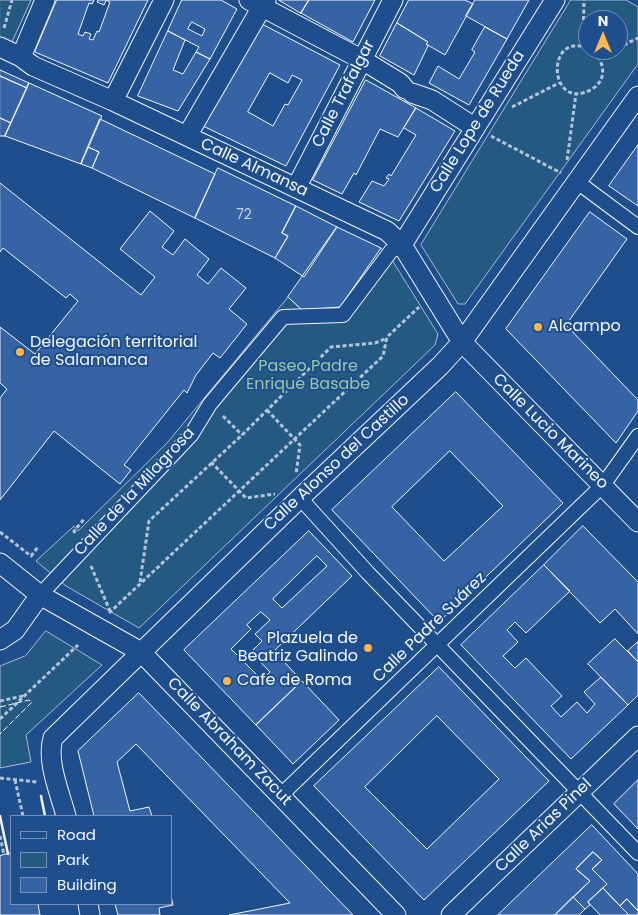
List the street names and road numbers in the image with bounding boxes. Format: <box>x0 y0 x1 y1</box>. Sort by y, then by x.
street label: Calle Trafalgar <box>309 37 379 151</box>
street label: Calle Lope de Rueda <box>426 47 530 197</box>
street label: Calle Almansa <box>197 135 311 201</box>
street label: Calle Lucio Marineo <box>488 370 612 494</box>
street label: Calle Alonso del Castillo <box>260 391 414 535</box>
street label: Calle de la Milagrosa <box>71 424 199 560</box>
street label: Calle Padre Suárez <box>369 569 491 687</box>
street label: Calle Abraham Zacut <box>163 674 295 810</box>
street label: Calle Arias Pinel <box>492 775 596 877</box>

